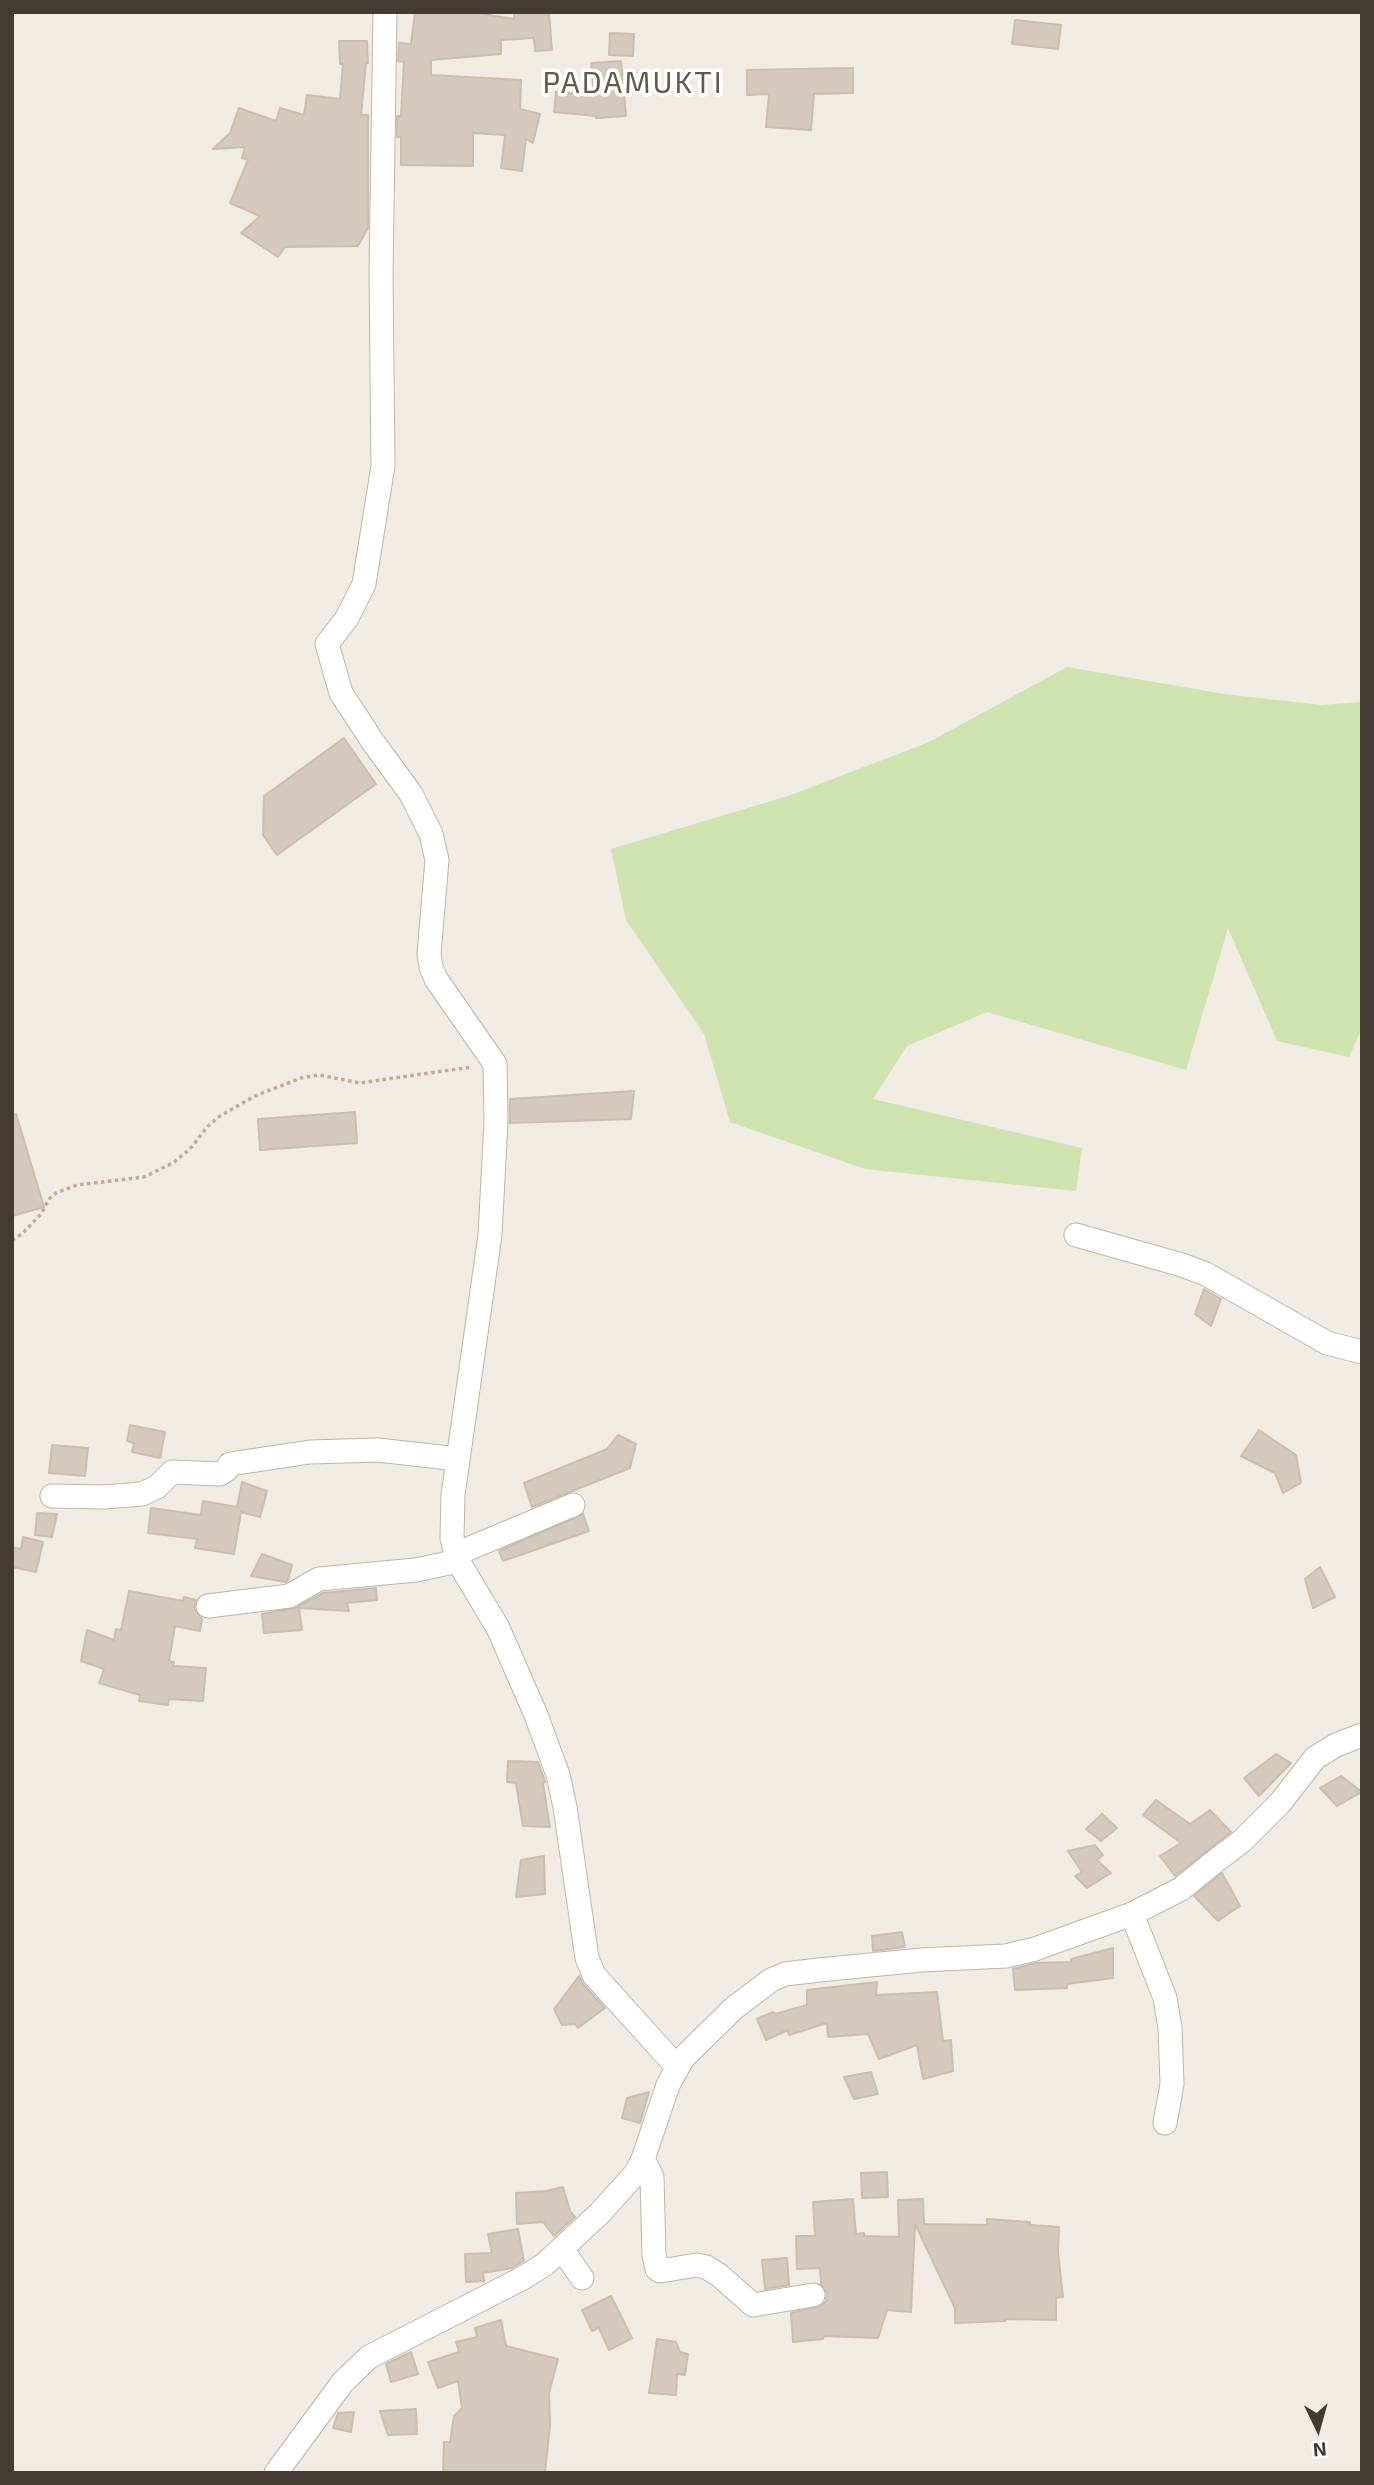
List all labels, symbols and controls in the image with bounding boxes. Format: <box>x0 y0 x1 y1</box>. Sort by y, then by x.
district label: PADAMUKTI <box>544 65 722 101</box>
north arrow <box>1283 2394 1353 2464</box>
text: N <box>1312 2438 1328 2462</box>

